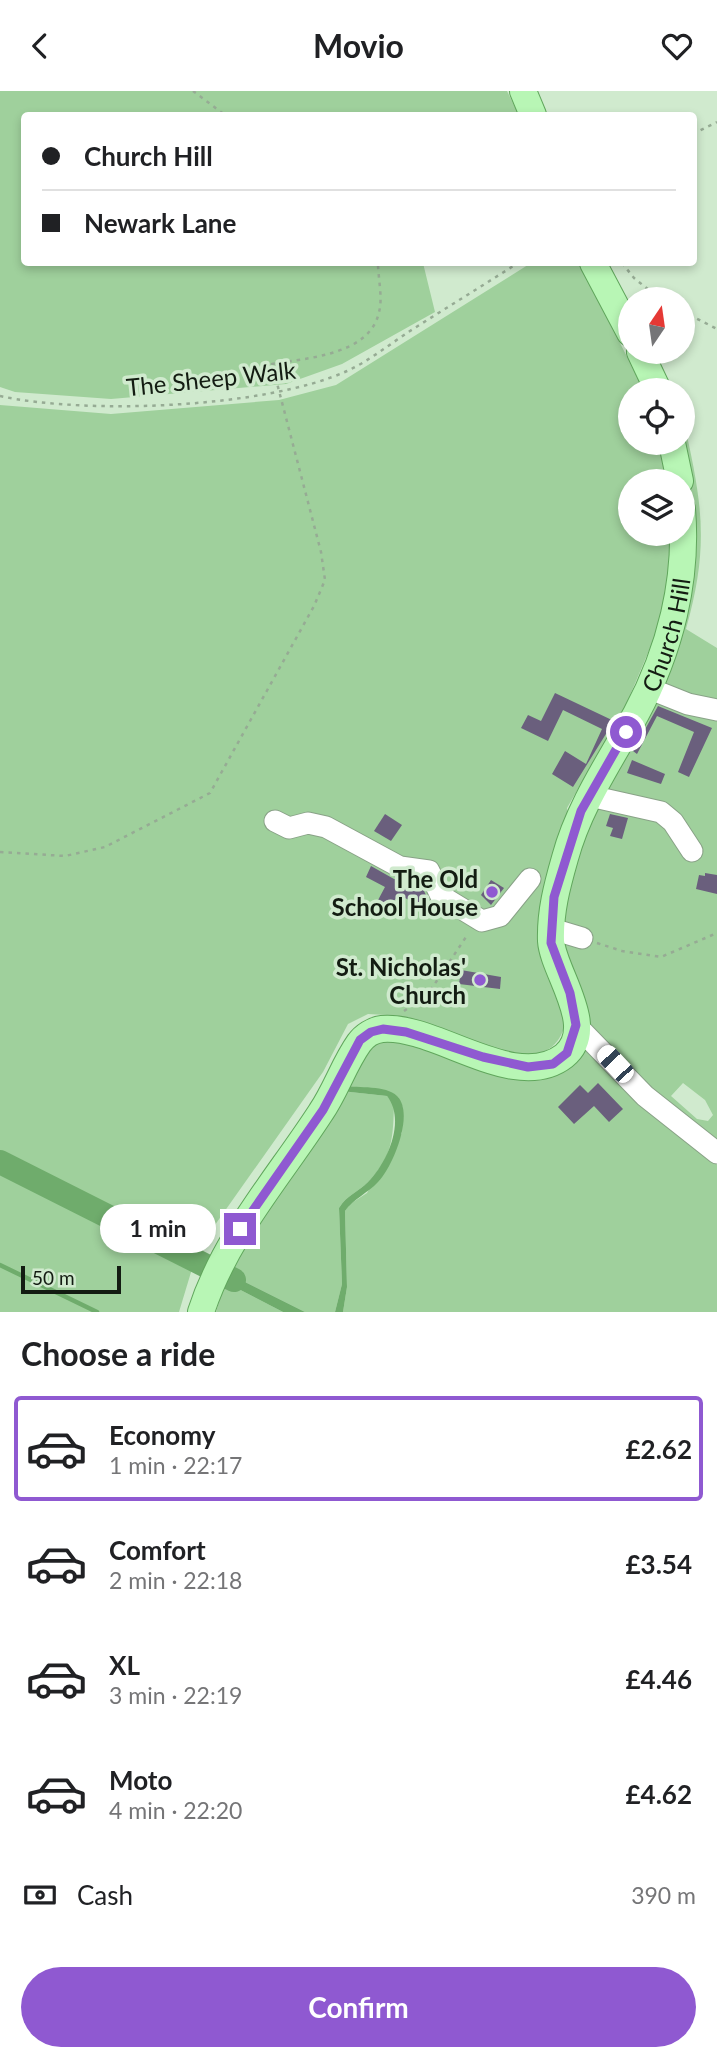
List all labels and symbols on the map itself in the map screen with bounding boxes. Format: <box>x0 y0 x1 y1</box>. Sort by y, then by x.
north arrow <box>618 287 695 364</box>
street label: The Sheep Walk <box>125 355 298 401</box>
street label: Church Hill <box>635 576 695 696</box>
route start <box>610 716 642 748</box>
place label: The Old School House <box>332 864 478 921</box>
marker: The Old School House <box>484 884 500 900</box>
place label: St. Nicholas' Church <box>336 952 466 1009</box>
marker: St. Nicholas' Church <box>472 972 488 988</box>
car <box>593 1041 638 1087</box>
callout: 1 min <box>100 1205 216 1253</box>
route end <box>224 1213 256 1245</box>
scale bar <box>21 1263 121 1295</box>

